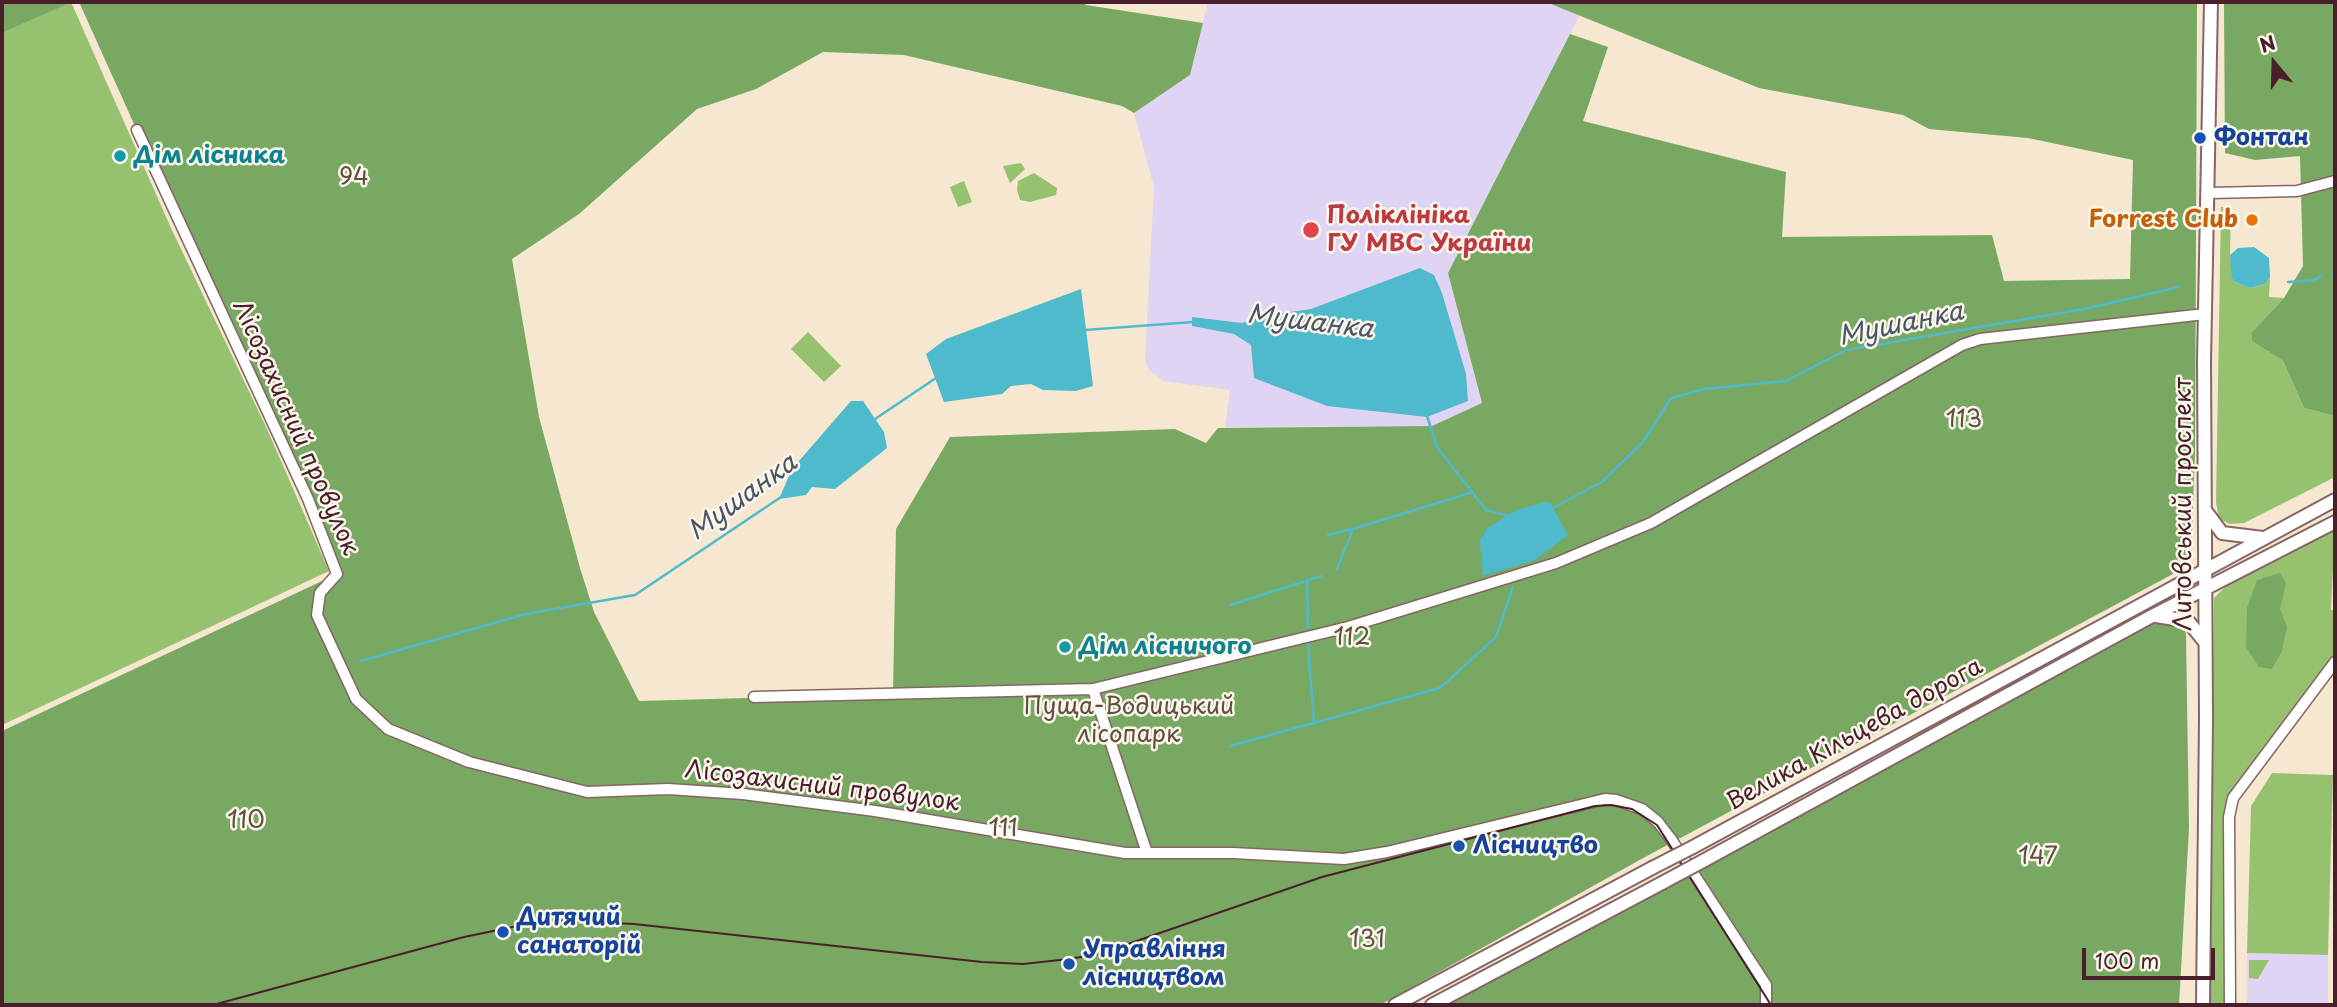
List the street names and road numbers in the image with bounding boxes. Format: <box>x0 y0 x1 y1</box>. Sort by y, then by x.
street label: Лісозахисний провулок <box>226 296 364 560</box>
street label: Литовський проспект <box>2170 377 2198 631</box>
street label: Велика Кільцева дорога <box>1722 653 1988 817</box>
street label: Лісозахисний провулок <box>683 756 961 818</box>

